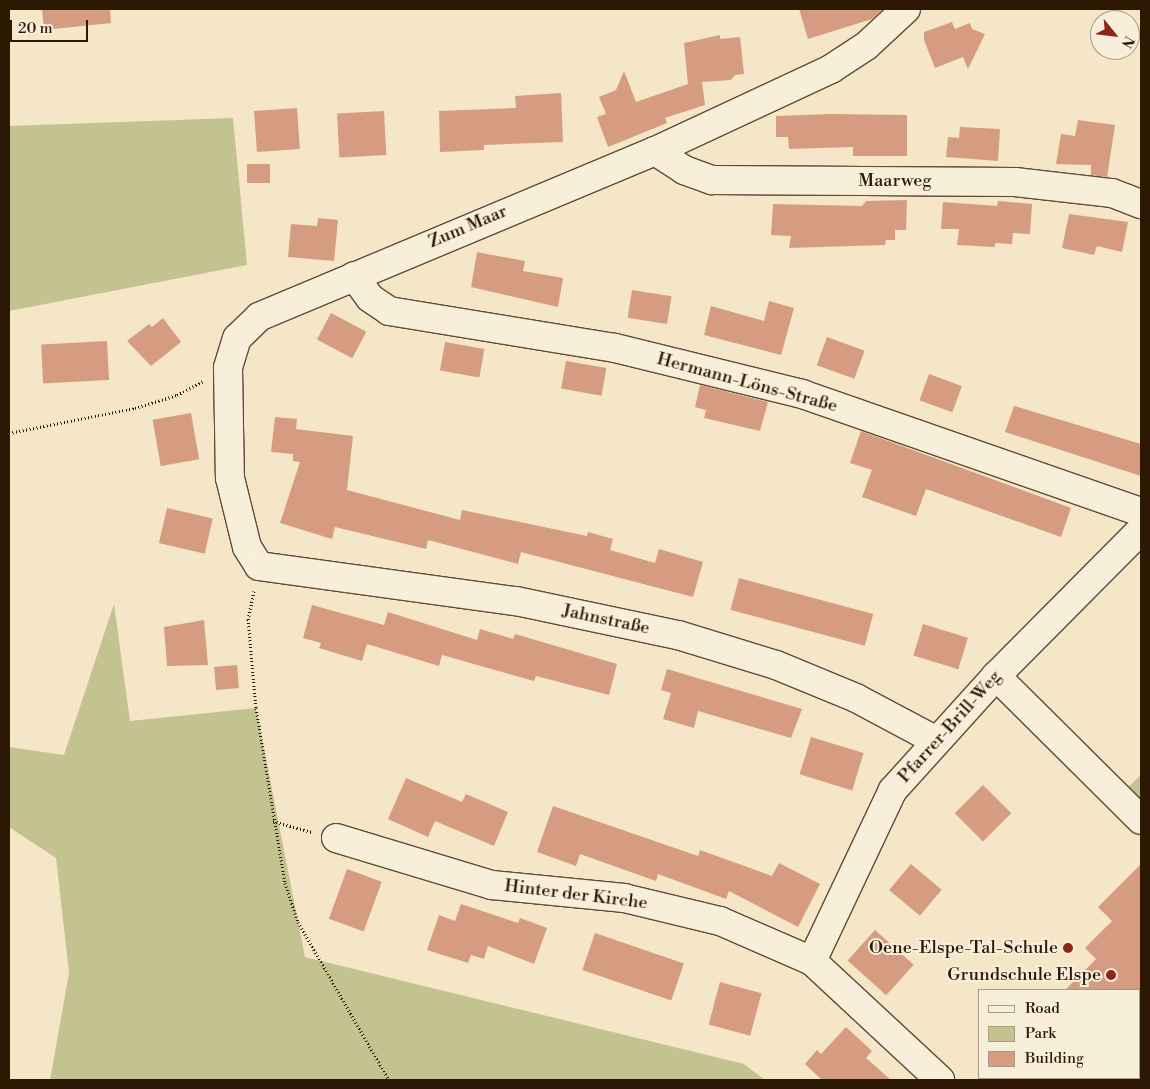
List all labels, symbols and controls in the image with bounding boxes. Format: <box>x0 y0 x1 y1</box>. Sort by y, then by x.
scale bar <box>12 10 90 42</box>
north arrow <box>1090 10 1140 60</box>
text: 20 m <box>18 19 53 38</box>
text: N <box>1117 33 1138 51</box>
street label: Maarweg <box>858 170 932 192</box>
street label: Zum Maar <box>425 201 511 253</box>
street label: Hermann-Löns-Straße <box>654 349 840 417</box>
street label: Jahnstraße <box>560 600 652 640</box>
street label: Pfarrer-Brill-Weg <box>894 666 1006 788</box>
street label: Hinter der Kirche <box>503 876 649 914</box>
place label: Oene-Elspe-Tal-Schule <box>869 937 1058 959</box>
marker: Oene-Elspe-Tal-Schule <box>1062 942 1074 954</box>
place label: Grundschule Elspe <box>947 964 1101 986</box>
marker: Grundschule Elspe <box>1105 969 1117 981</box>
legend <box>978 989 1140 1079</box>
text: Road <box>1025 999 1060 1018</box>
text: Park <box>1025 1024 1056 1043</box>
text: Building <box>1025 1049 1084 1068</box>

